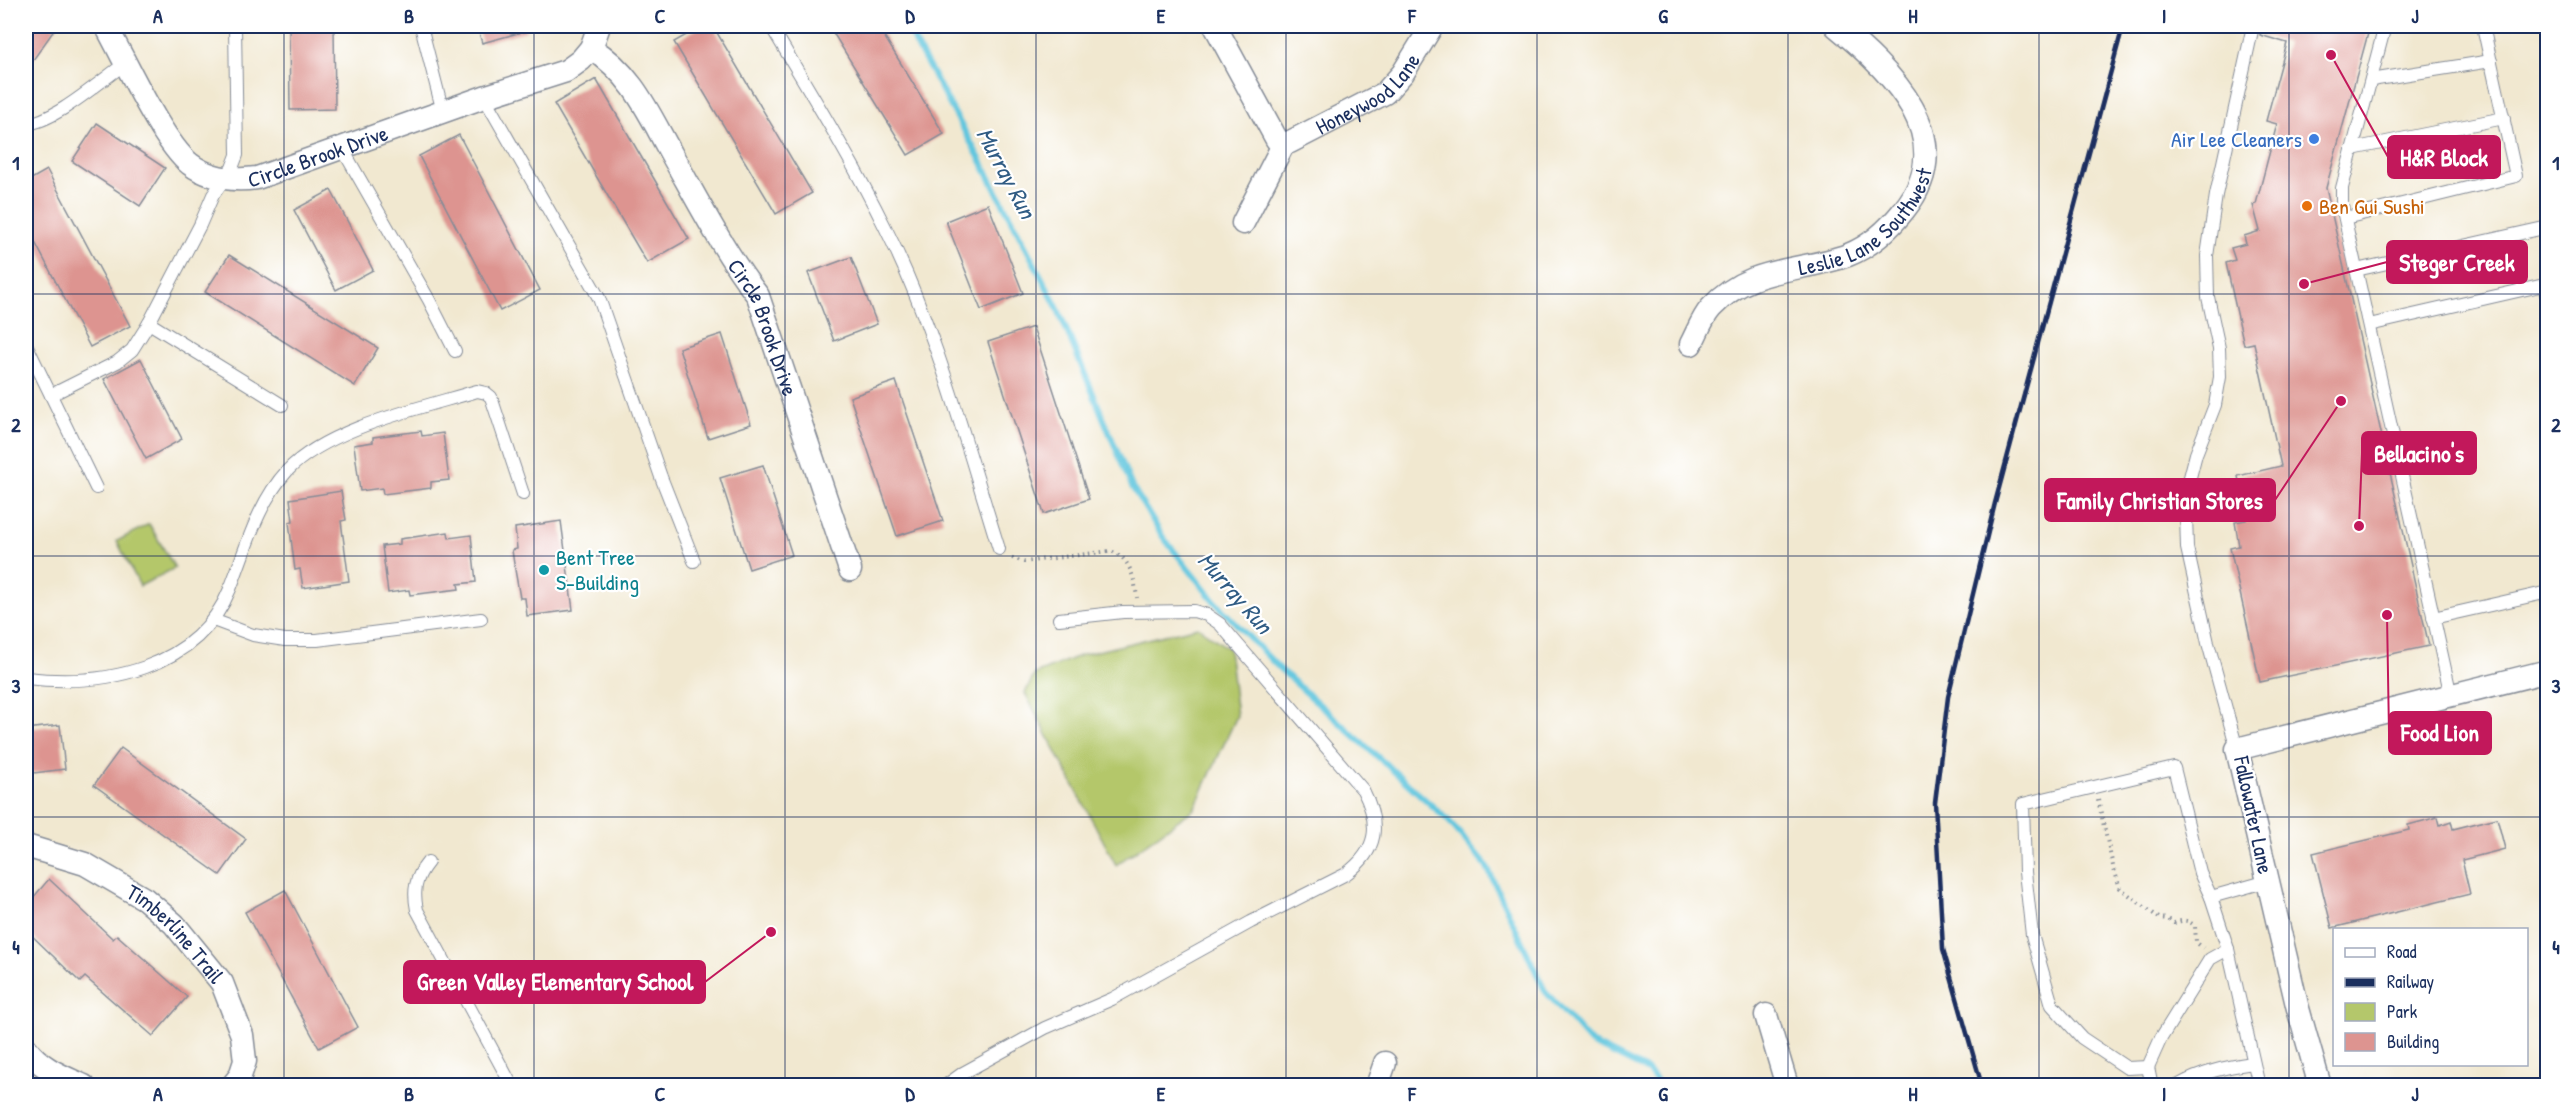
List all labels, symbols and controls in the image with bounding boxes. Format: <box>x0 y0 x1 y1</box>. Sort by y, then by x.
text: A <box>153 2 163 29</box>
text: B <box>404 2 414 29</box>
text: C <box>655 2 666 29</box>
text: D <box>905 2 915 29</box>
text: E <box>1157 2 1166 29</box>
text: F <box>1407 2 1417 29</box>
text: G <box>1658 2 1668 29</box>
text: H <box>1908 2 1918 29</box>
text: I <box>2162 2 2166 29</box>
text: J <box>2411 2 2419 29</box>
street label: Honeywood Lane <box>1310 47 1427 141</box>
street label: Circle Brook Drive <box>246 117 392 194</box>
water label: Murray Run <box>969 121 1045 226</box>
place label: Air Lee Cleaners <box>2171 124 2302 154</box>
marker: Air Lee Cleaners <box>2307 132 2321 146</box>
callout: H&R Block <box>2388 136 2500 178</box>
text: H&R Block <box>2400 141 2488 173</box>
text: 1 <box>12 149 20 176</box>
text: 1 <box>2552 149 2560 176</box>
street label: Leslie Lane Southwest <box>1796 165 1939 282</box>
place label: Ben Gui Sushi <box>2319 191 2425 221</box>
marker: Ben Gui Sushi <box>2300 199 2314 213</box>
callout: Steger Creek <box>2387 241 2527 283</box>
text: Steger Creek <box>2399 246 2515 279</box>
street label: Circle Brook Drive <box>721 253 805 400</box>
text: 2 <box>11 411 21 438</box>
text: 2 <box>2551 411 2561 438</box>
callout: Bellacino's <box>2362 432 2476 474</box>
text: Bellacino's <box>2374 437 2464 469</box>
callout: Family Christian Stores <box>2045 479 2275 521</box>
text: Family Christian Stores <box>2056 484 2263 517</box>
place label: Bent Tree S-Building <box>556 542 639 597</box>
water label: Murray Run <box>1191 545 1282 642</box>
marker: Bent Tree S-Building <box>537 563 551 577</box>
text: 3 <box>12 672 21 699</box>
text: 3 <box>2552 672 2561 699</box>
callout: Food Lion <box>2389 712 2491 754</box>
text: Food Lion <box>2400 716 2479 748</box>
street label: Fallowater Lane <box>2227 753 2281 877</box>
street label: Timberline Trail <box>121 877 231 990</box>
legend <box>2333 928 2528 1066</box>
text: 4 <box>12 933 20 960</box>
text: 4 <box>2552 933 2560 960</box>
text: Road <box>2387 939 2417 964</box>
callout: Green Valley Elementary School <box>404 961 705 1003</box>
text: Green Valley Elementary School <box>417 965 694 998</box>
text: Railway <box>2387 969 2434 994</box>
text: Park <box>2387 999 2418 1024</box>
text: Building <box>2387 1029 2439 1054</box>
text: A <box>153 1080 163 1107</box>
text: B <box>404 1080 414 1107</box>
text: C <box>655 1080 666 1107</box>
text: D <box>905 1080 915 1107</box>
text: E <box>1157 1080 1166 1107</box>
text: F <box>1407 1080 1417 1107</box>
text: G <box>1658 1080 1668 1107</box>
text: H <box>1908 1080 1918 1107</box>
text: I <box>2162 1080 2166 1107</box>
text: J <box>2411 1080 2419 1107</box>

